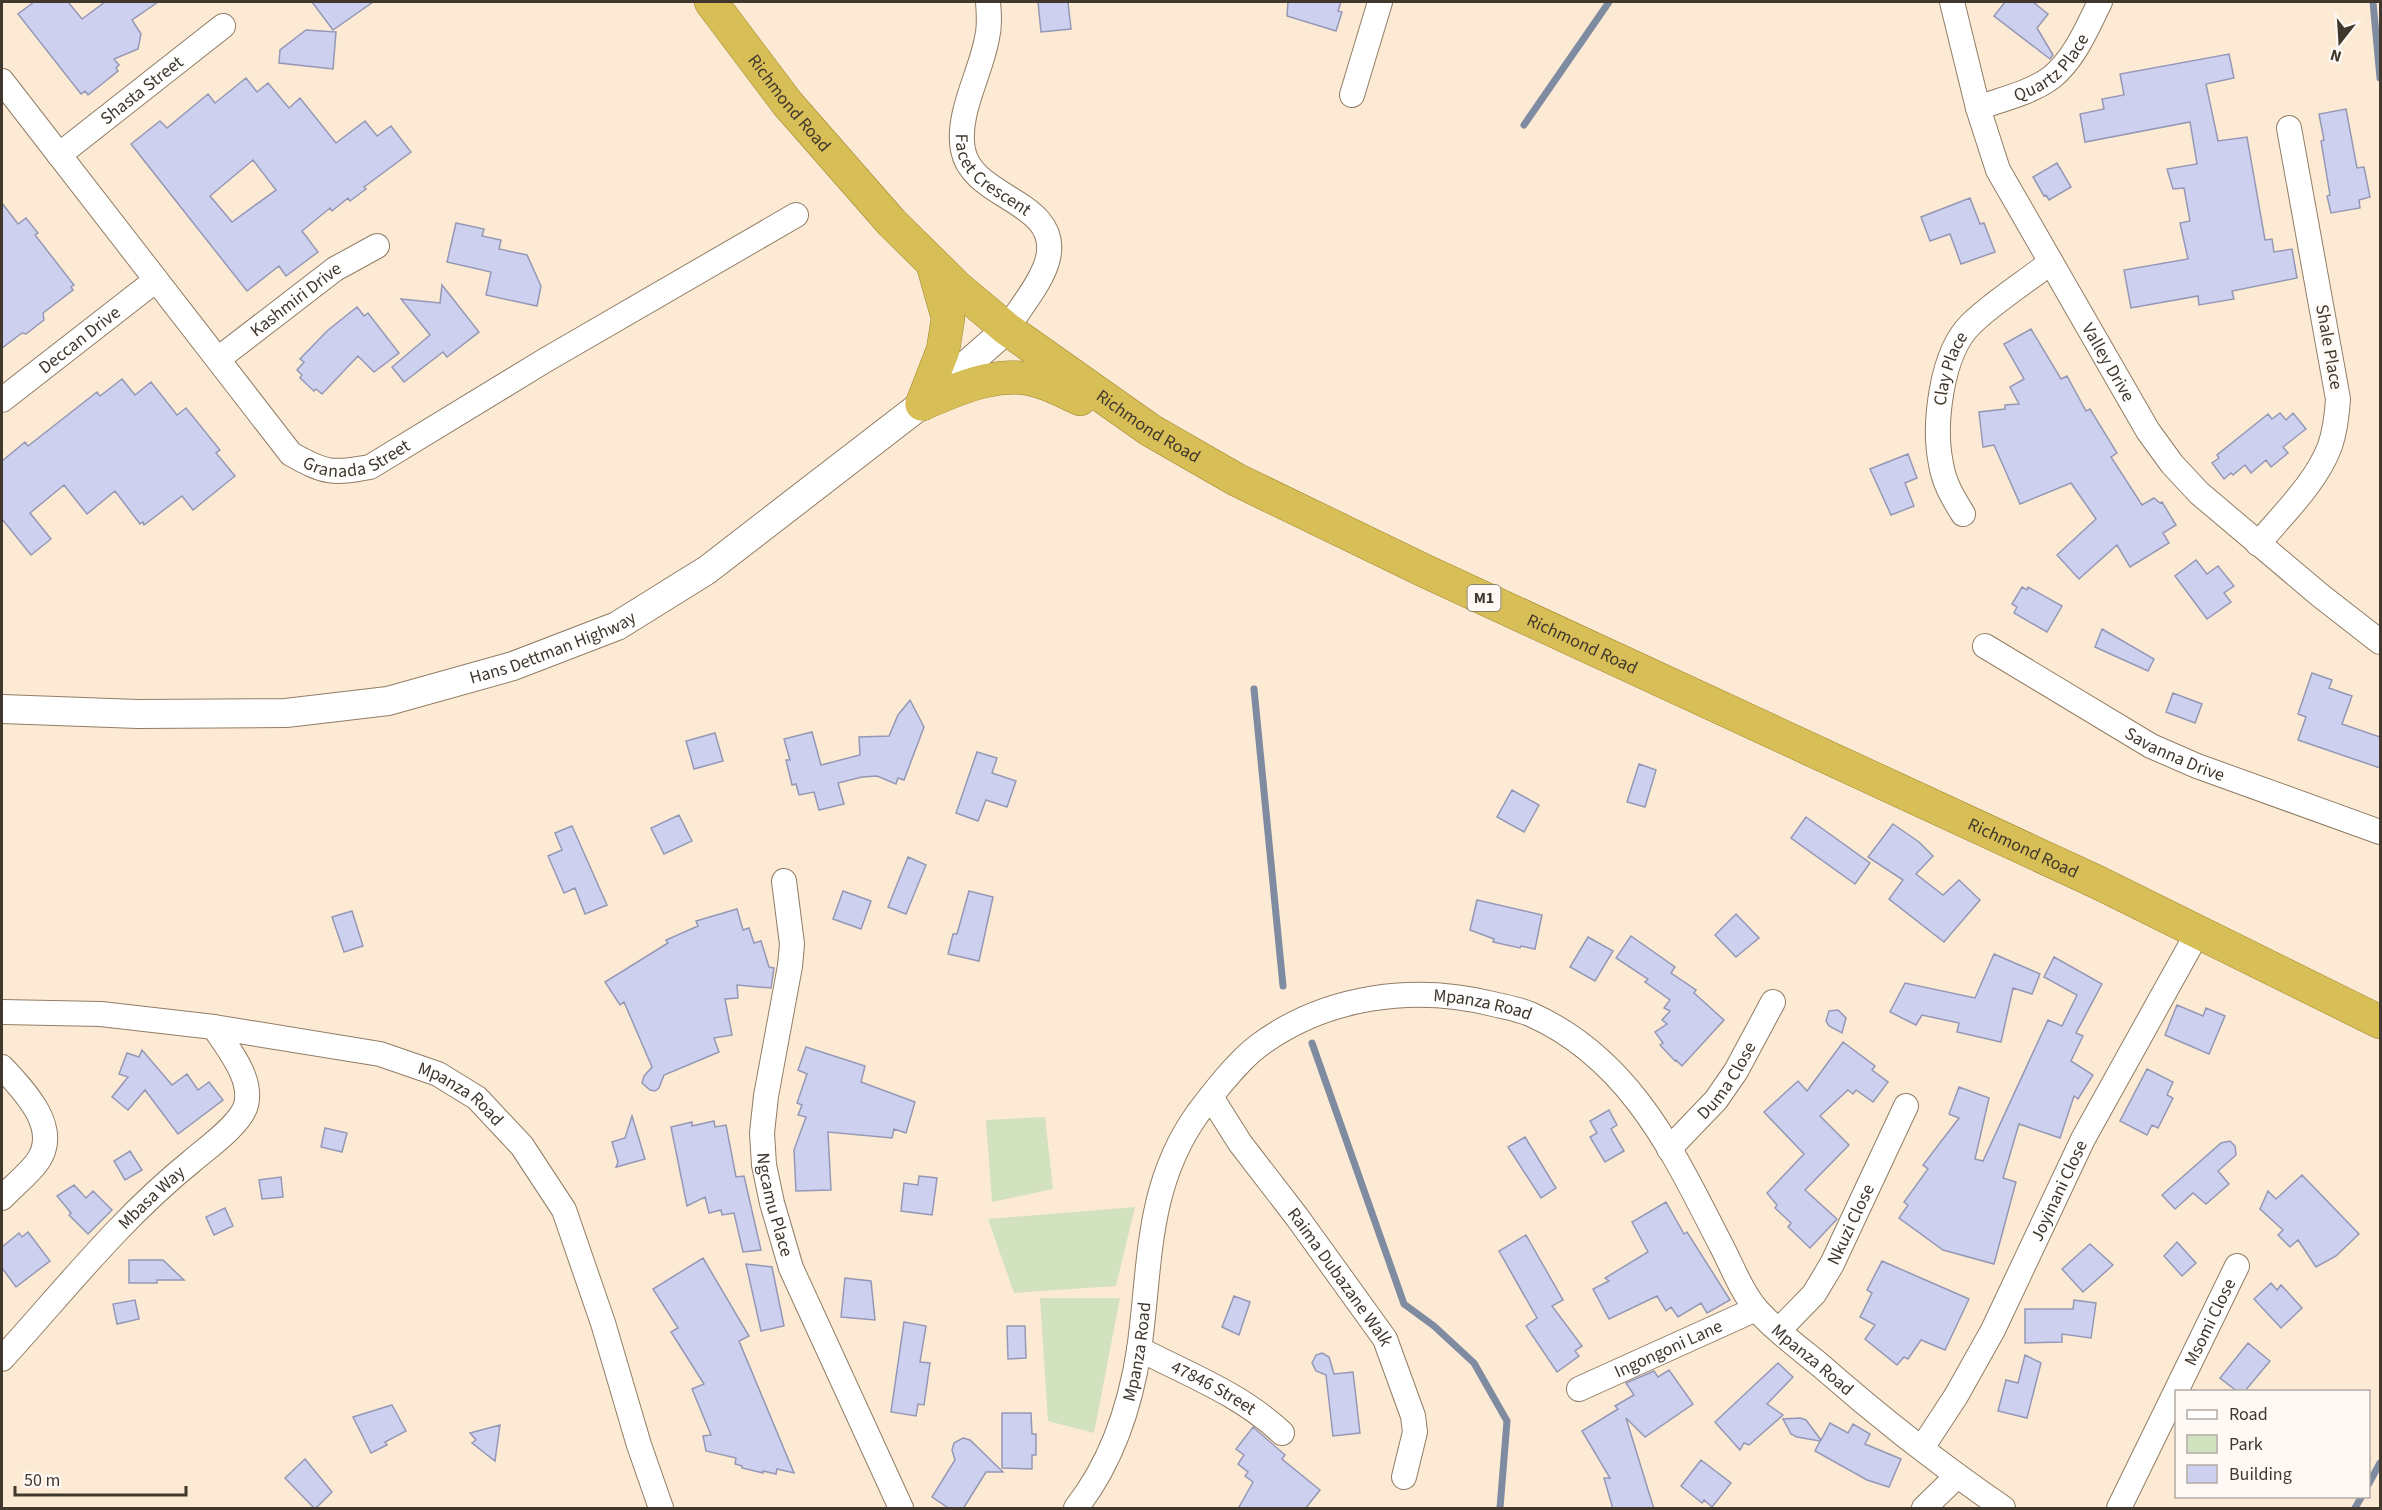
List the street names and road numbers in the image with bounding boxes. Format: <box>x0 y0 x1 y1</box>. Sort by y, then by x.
street label: Quartz Place <box>2010 29 2095 107</box>
street label: Richmond Road <box>742 49 837 157</box>
street label: Shasta Street <box>95 50 188 131</box>
street label: Facet Crescent <box>949 134 1037 222</box>
street label: Kashmiri Drive <box>245 256 346 343</box>
street label: Deccan Drive <box>33 300 125 380</box>
street label: Shale Place <box>2309 302 2349 392</box>
street label: Valley Drive <box>2076 318 2141 406</box>
street label: Clay Place <box>1927 327 1974 407</box>
street label: Richmond Road <box>1091 383 1205 469</box>
street label: Granada Street <box>299 433 415 484</box>
road number: M1 <box>1468 585 1500 611</box>
street label: Hans Dettman Highway <box>467 604 641 690</box>
street label: Richmond Road <box>1523 607 1642 680</box>
street label: Savanna Drive <box>2120 721 2228 788</box>
street label: Richmond Road <box>1964 811 2083 884</box>
street label: Mpanza Road <box>1433 983 1536 1026</box>
street label: Duma Close <box>1691 1037 1762 1125</box>
street label: Mpanza Road <box>415 1056 509 1131</box>
street label: Joyinani Close <box>2024 1136 2093 1245</box>
street label: Ngcamu Place <box>751 1152 800 1260</box>
street label: Mbasa Way <box>112 1159 190 1235</box>
street label: Nkuzi Close <box>1821 1180 1880 1269</box>
street label: Raima Dubazane Walk <box>1282 1202 1399 1350</box>
street label: Msomi Close <box>2178 1274 2242 1370</box>
street label: Mpanza Road <box>1116 1301 1157 1404</box>
street label: Ingongoni Lane <box>1610 1313 1726 1384</box>
street label: Mpanza Road <box>1766 1318 1859 1401</box>
street label: 47846 Street <box>1167 1354 1261 1421</box>

